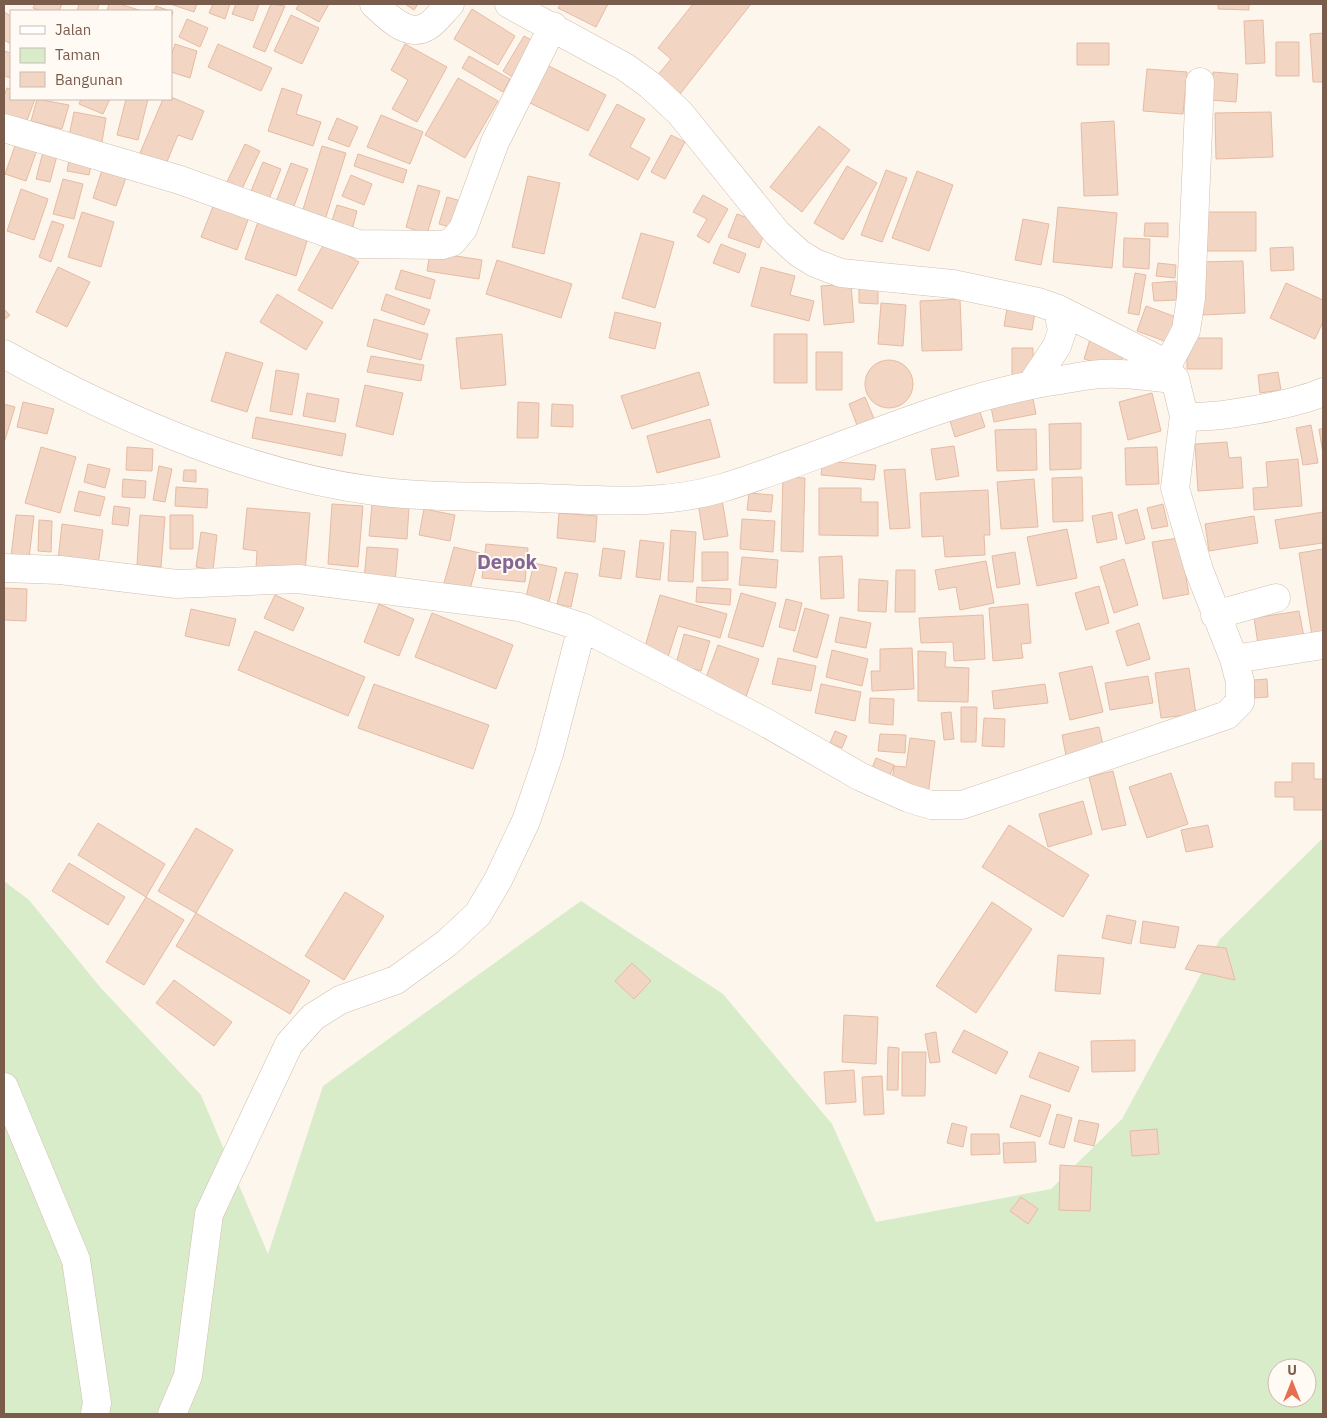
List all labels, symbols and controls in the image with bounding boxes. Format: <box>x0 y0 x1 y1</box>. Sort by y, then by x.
legend <box>10 10 172 100</box>
text: Jalan <box>55 20 91 39</box>
text: Taman <box>55 45 100 64</box>
text: Bangunan <box>55 70 123 89</box>
district label: Depok <box>477 548 538 575</box>
north arrow <box>1267 1358 1317 1408</box>
text: U <box>1287 1361 1297 1379</box>

